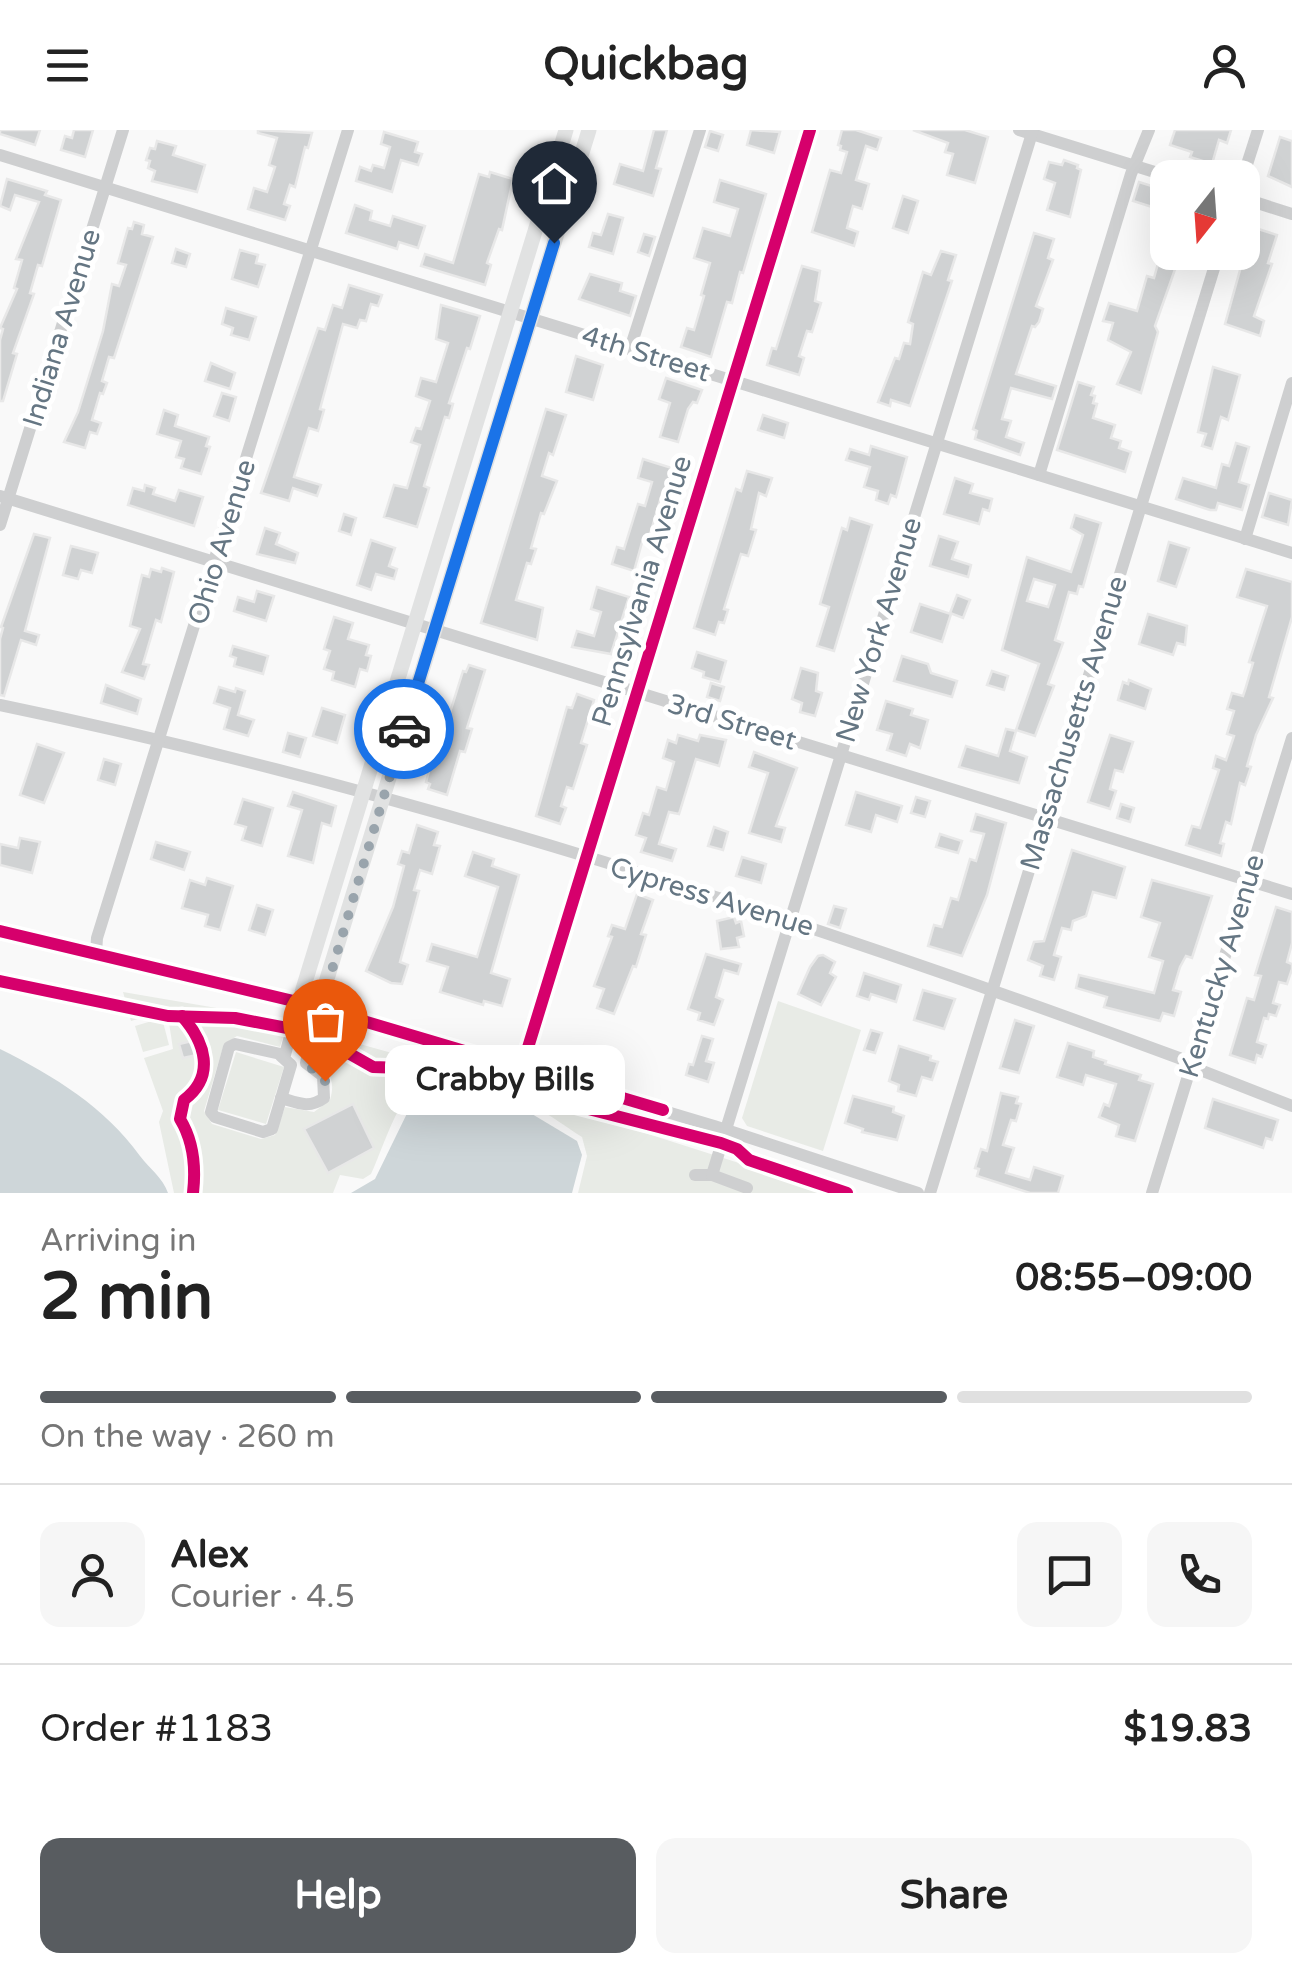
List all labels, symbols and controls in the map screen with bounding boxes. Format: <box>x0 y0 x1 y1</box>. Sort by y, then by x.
icon: menu <box>40 38 95 93</box>
text: Quickbag <box>543 38 749 92</box>
icon: person <box>1197 38 1252 93</box>
pin <box>512 141 597 244</box>
icon: home <box>527 156 582 211</box>
north arrow <box>1150 160 1260 270</box>
map controls <box>1150 160 1260 270</box>
street label: Indiana Avenue <box>16 225 108 431</box>
street label: 4th Street <box>578 318 715 390</box>
street label: Pennsylvania Avenue <box>585 451 699 731</box>
street label: Ohio Avenue <box>181 455 263 629</box>
street label: New York Avenue <box>829 513 929 747</box>
street label: Massachusetts Avenue <box>1013 572 1135 874</box>
courier <box>354 679 454 779</box>
street label: 3rd Street <box>663 686 801 758</box>
icon: car <box>377 702 432 757</box>
street label: Cypress Avenue <box>606 850 818 944</box>
street label: Kentucky Avenue <box>1172 850 1272 1082</box>
pin <box>283 979 368 1082</box>
icon: bag <box>298 994 353 1049</box>
callout: Crabby Bills <box>385 1046 625 1116</box>
text: Crabby Bills <box>415 1061 595 1099</box>
text: Arriving in <box>40 1222 197 1260</box>
text: 08:55–09:00 <box>1015 1255 1252 1301</box>
text: 2 min <box>40 1258 213 1337</box>
text: On the way · 260 m <box>40 1418 335 1456</box>
button: person <box>40 1522 145 1627</box>
button: chat <box>1017 1522 1122 1627</box>
button: phone <box>1147 1522 1252 1627</box>
text: Alex <box>170 1532 249 1578</box>
text: Courier · 4.5 <box>170 1578 355 1616</box>
text: Order #1183 <box>40 1706 273 1752</box>
text: $19.83 <box>1123 1706 1252 1752</box>
button: Help <box>40 1838 636 1953</box>
button: Share <box>656 1838 1252 1953</box>

